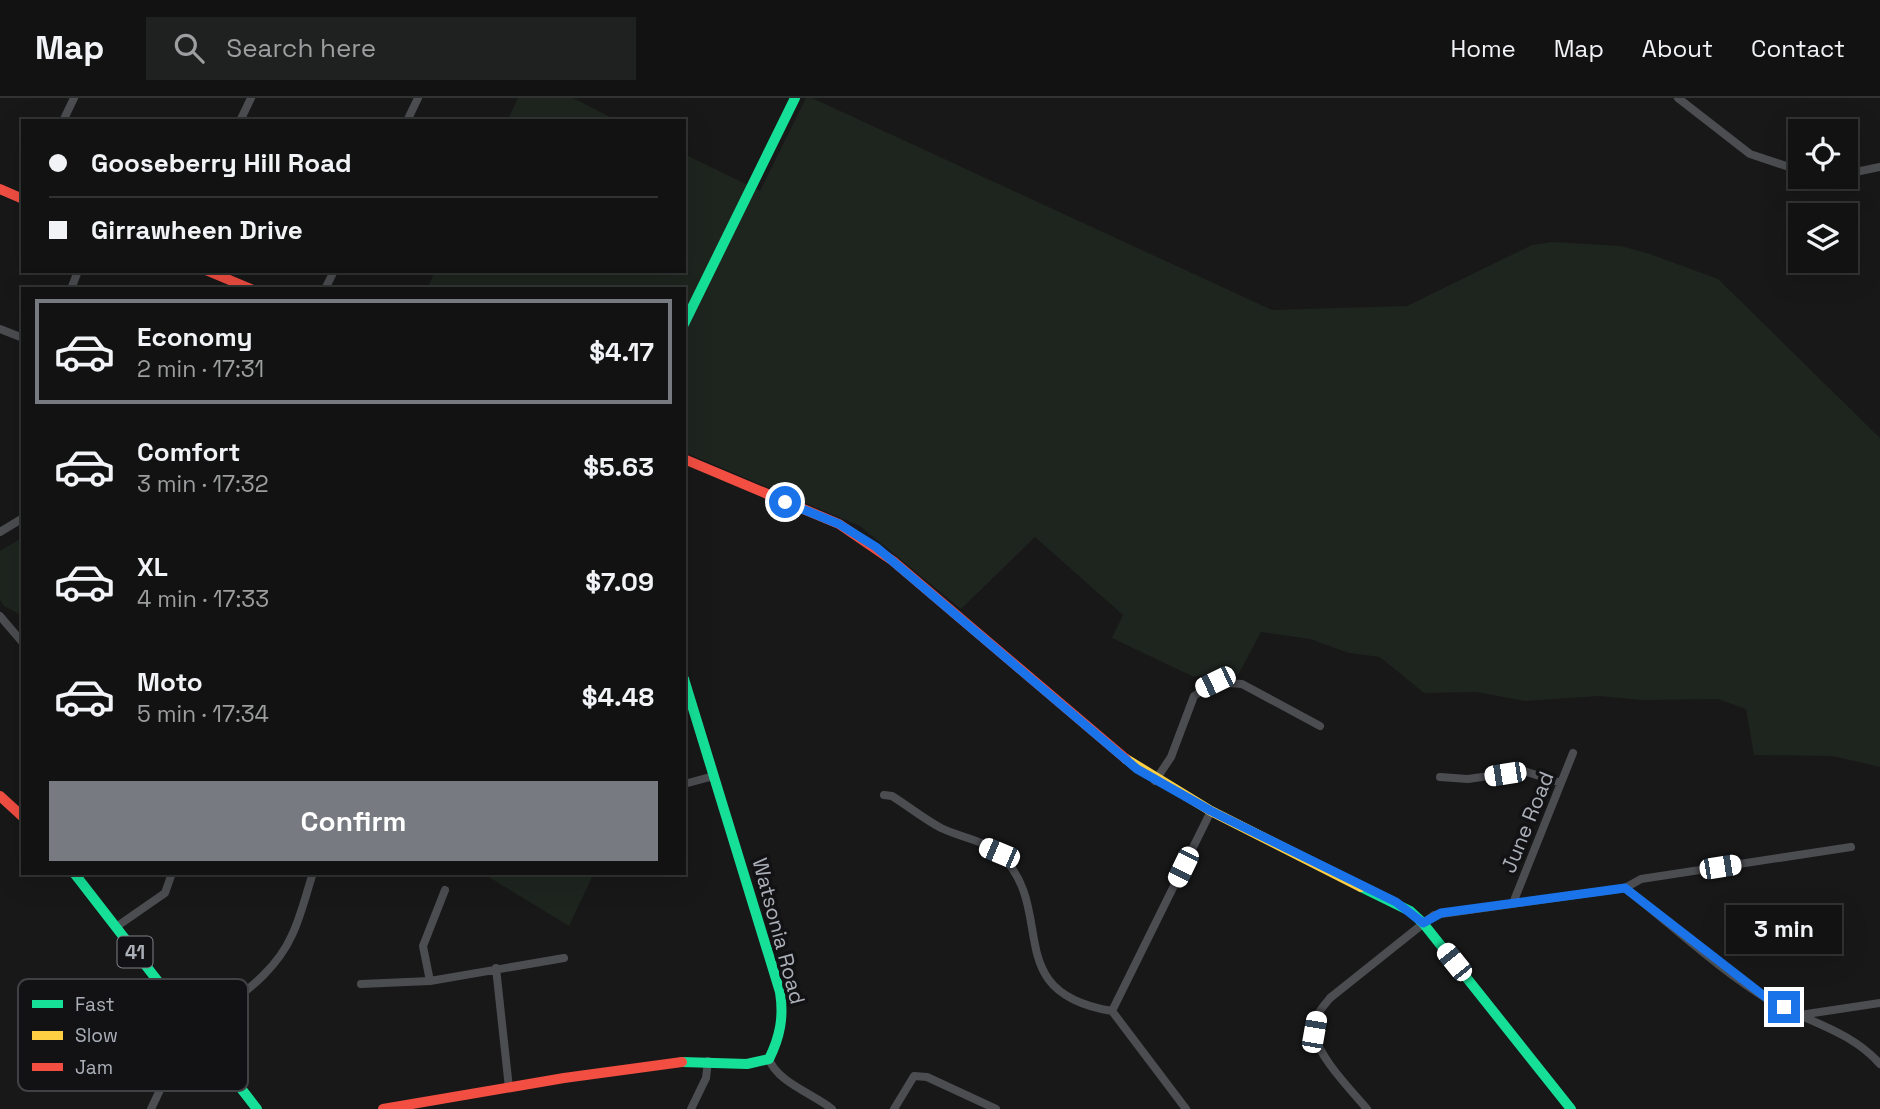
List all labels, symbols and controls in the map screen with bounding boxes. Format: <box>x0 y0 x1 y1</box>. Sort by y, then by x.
search box <box>146 17 636 80</box>
text: Map <box>35 27 104 69</box>
icon: search <box>170 29 208 67</box>
text: Search here <box>226 31 376 65</box>
text: Home <box>1450 33 1516 64</box>
text: Map <box>1554 33 1604 64</box>
text: About <box>1642 33 1713 64</box>
text: Contact <box>1751 33 1845 64</box>
map controls <box>1788 119 1858 273</box>
button: locate <box>1788 119 1858 189</box>
text: Gooseberry Hill Road <box>91 146 352 180</box>
button: layers <box>1788 203 1858 273</box>
text: Girrawheen Drive <box>91 213 303 247</box>
icon: car <box>53 320 116 383</box>
text: Economy <box>137 320 253 354</box>
text: $4.17 <box>589 335 654 369</box>
text: 2 min · 17:31 <box>137 354 264 384</box>
icon: car <box>53 435 116 498</box>
text: Comfort <box>137 435 240 469</box>
text: $5.63 <box>583 450 654 484</box>
text: 3 min · 17:32 <box>137 469 269 499</box>
route start <box>769 486 801 518</box>
icon: car <box>53 550 116 613</box>
text: XL <box>137 550 168 584</box>
text: $7.09 <box>585 565 654 599</box>
text: 4 min · 17:33 <box>137 584 269 614</box>
car <box>1192 663 1239 701</box>
icon: car <box>53 665 116 728</box>
text: Moto <box>137 665 203 699</box>
text: $4.48 <box>582 680 654 714</box>
text: 5 min · 17:34 <box>137 699 269 729</box>
car <box>1483 760 1528 788</box>
street label: June Road <box>1494 767 1560 877</box>
button: Confirm <box>49 781 658 861</box>
car <box>976 835 1023 871</box>
car <box>1165 844 1202 890</box>
car <box>1698 853 1743 881</box>
street label: Watsonia Road <box>747 855 811 1007</box>
callout: 3 min <box>1726 906 1842 954</box>
text: 3 min <box>1754 914 1814 944</box>
road number: 41 <box>118 936 152 968</box>
car <box>1433 939 1476 985</box>
legend <box>18 979 248 1091</box>
route end <box>1768 991 1800 1023</box>
text: Fast <box>75 992 115 1017</box>
car <box>1301 1009 1328 1055</box>
text: Slow <box>75 1023 118 1048</box>
text: Jam <box>75 1055 113 1080</box>

